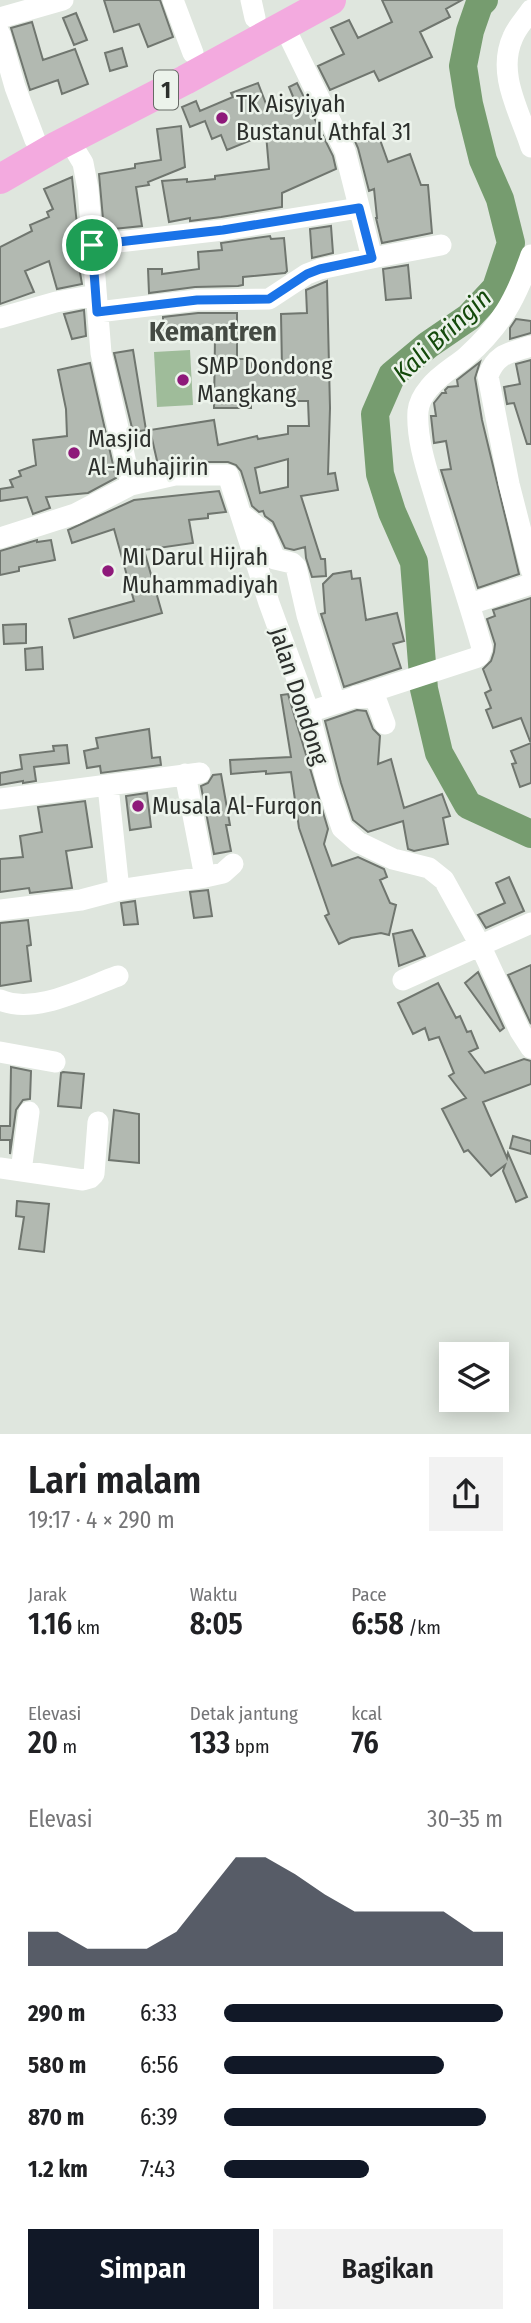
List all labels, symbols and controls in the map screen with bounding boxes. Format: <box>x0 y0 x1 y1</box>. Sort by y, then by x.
road number: 1 <box>154 71 178 110</box>
place label: TK Aisyiyah Bustanul Athfal 31 <box>236 90 412 146</box>
marker: TK Aisyiyah Bustanul Athfal 31 <box>214 110 230 126</box>
pin <box>62 215 122 275</box>
icon: arrive <box>73 226 111 264</box>
water label: Kali Bringin <box>387 282 498 389</box>
district label: Kemantren <box>149 315 277 348</box>
place label: SMP Dondong Mangkang <box>197 352 333 408</box>
marker: SMP Dondong Mangkang <box>175 372 191 388</box>
place label: Masjid Al-Muhajirin <box>88 425 209 481</box>
marker: Masjid Al-Muhajirin <box>66 445 82 461</box>
place label: MI Darul Hijrah Muhammadiyah <box>122 543 278 599</box>
marker: MI Darul Hijrah Muhammadiyah <box>100 563 116 579</box>
street label: Jalan Dondong <box>264 624 335 769</box>
place label: Musala Al-Furqon <box>152 792 322 820</box>
marker: Musala Al-Furqon <box>130 798 146 814</box>
map controls <box>439 1342 509 1412</box>
button: layers <box>439 1342 509 1412</box>
text: Lari malam <box>28 1457 201 1503</box>
button: share <box>429 1457 503 1531</box>
text: 19:17 · 4 × 290 m <box>28 1506 175 1534</box>
text: Jarak <box>28 1583 67 1606</box>
text: Waktu <box>190 1583 238 1606</box>
text: Pace <box>351 1583 387 1606</box>
text: 1.16 <box>28 1606 72 1642</box>
text: 8:05 <box>190 1606 243 1642</box>
text: 6:58 <box>351 1606 404 1642</box>
text: km <box>72 1616 100 1639</box>
text: /km <box>404 1616 441 1639</box>
text: Elevasi <box>28 1702 81 1725</box>
text: Detak jantung <box>190 1702 298 1725</box>
text: kcal <box>351 1702 382 1725</box>
text: 20 <box>28 1725 58 1761</box>
text: 133 <box>190 1725 230 1761</box>
text: 76 <box>351 1725 379 1761</box>
text: m <box>58 1735 77 1758</box>
text: bpm <box>230 1735 270 1758</box>
text: Elevasi <box>28 1805 93 1833</box>
text: 30–35 m <box>427 1805 503 1833</box>
text: 290 m <box>28 1999 85 2027</box>
text: 6:33 <box>140 1999 177 2027</box>
text: 580 m <box>28 2051 86 2079</box>
text: 6:56 <box>140 2051 178 2079</box>
text: 870 m <box>28 2103 84 2131</box>
text: 6:39 <box>140 2103 178 2131</box>
text: 1.2 km <box>28 2155 88 2183</box>
text: 7:43 <box>140 2155 175 2183</box>
button: Simpan <box>28 2229 259 2309</box>
button: Bagikan <box>273 2229 503 2309</box>

